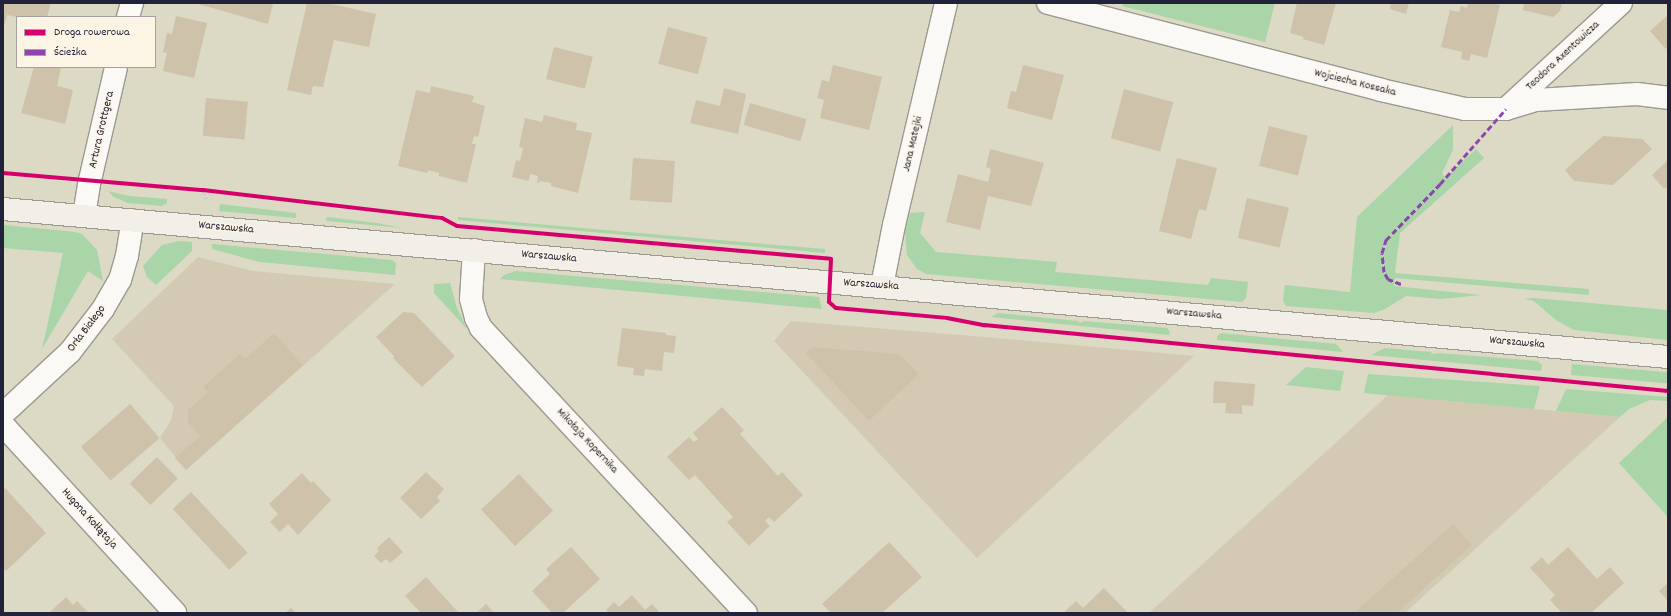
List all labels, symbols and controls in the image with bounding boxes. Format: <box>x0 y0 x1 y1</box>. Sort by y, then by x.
legend <box>16 16 156 68</box>
street label: Teodora Axentowicza <box>1523 18 1603 94</box>
text: Droga rowerowa <box>54 24 130 41</box>
text: Ścieżka <box>54 44 86 61</box>
street label: Wojciecha Kossaka <box>1313 66 1397 100</box>
street label: Artura Grottgera <box>86 90 118 170</box>
street label: Jana Matejki <box>900 115 926 173</box>
street label: Warszawska <box>198 218 254 238</box>
street label: Warszawska <box>521 247 577 267</box>
street label: Warszawska <box>843 276 899 294</box>
street label: Orła Białego <box>65 303 109 355</box>
street label: Warszawska <box>1166 304 1222 324</box>
street label: Warszawska <box>1489 333 1545 353</box>
street label: Mikołaja Kopernika <box>553 405 621 477</box>
street label: Hugona Kołłątaja <box>58 486 120 552</box>

